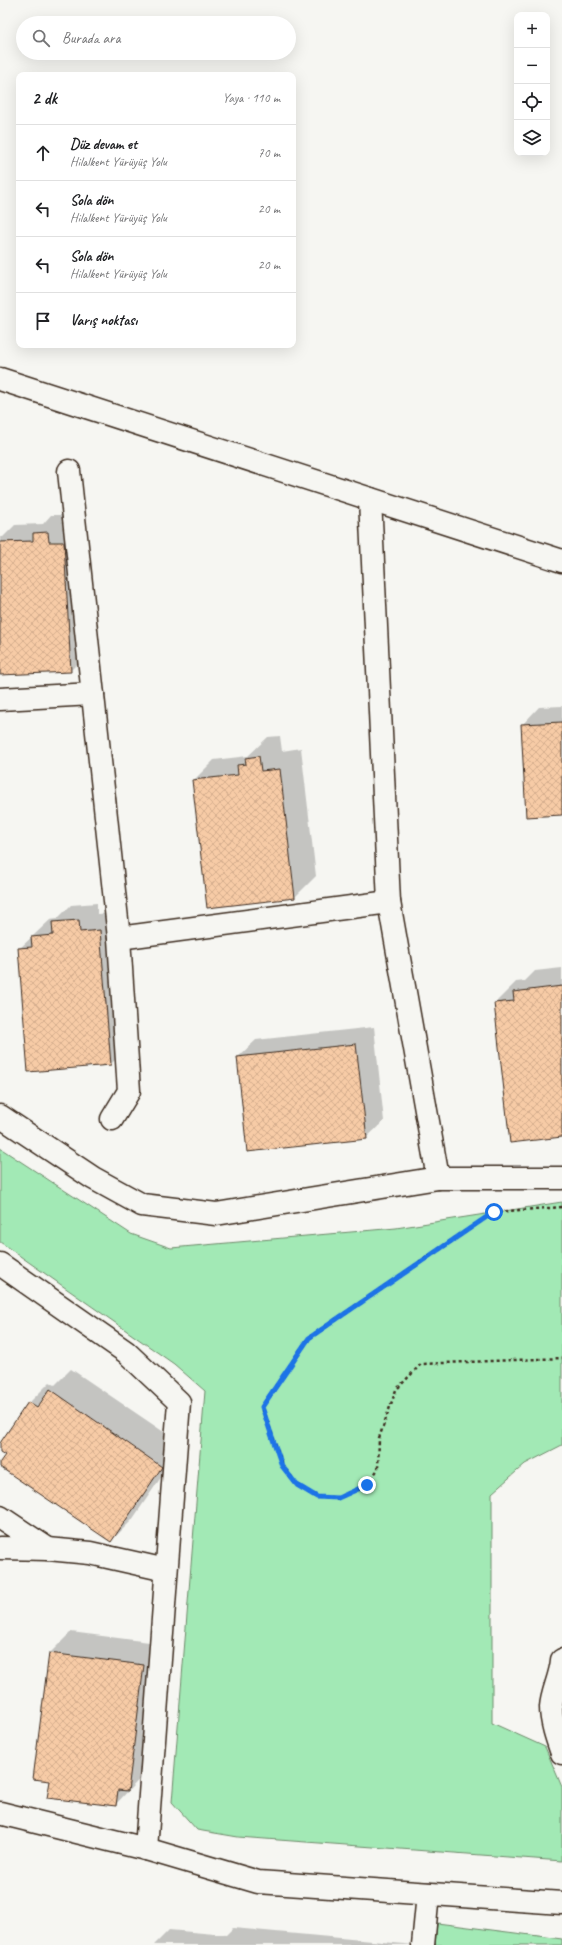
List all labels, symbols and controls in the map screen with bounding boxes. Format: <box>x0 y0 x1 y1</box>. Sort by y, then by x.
map controls <box>514 12 550 156</box>
button: + <box>514 12 550 48</box>
search box <box>16 16 296 60</box>
icon: search <box>30 27 52 49</box>
text: Burada ara <box>62 29 120 48</box>
button: − <box>514 48 550 84</box>
button: locate <box>514 84 550 120</box>
text: 2 dk <box>32 88 57 109</box>
text: Yaya · 110 m <box>223 90 280 106</box>
button: layers <box>514 120 550 156</box>
text: Düz devam et <box>70 135 137 154</box>
icon: ahead <box>32 142 54 164</box>
text: 70 m <box>258 145 280 161</box>
text: Hilalkent Yürüyüş Yolu <box>70 154 167 170</box>
text: Sola dön <box>70 191 113 210</box>
icon: left <box>32 198 54 220</box>
text: 20 m <box>258 201 280 217</box>
text: Hilalkent Yürüyüş Yolu <box>70 210 167 226</box>
text: Sola dön <box>70 247 113 266</box>
icon: left <box>32 254 54 276</box>
text: 20 m <box>258 257 280 273</box>
text: Hilalkent Yürüyüş Yolu <box>70 266 167 282</box>
icon: arrive <box>32 310 54 332</box>
text: Varış noktası <box>70 311 137 330</box>
route start <box>485 1203 503 1221</box>
route end <box>358 1476 376 1494</box>

